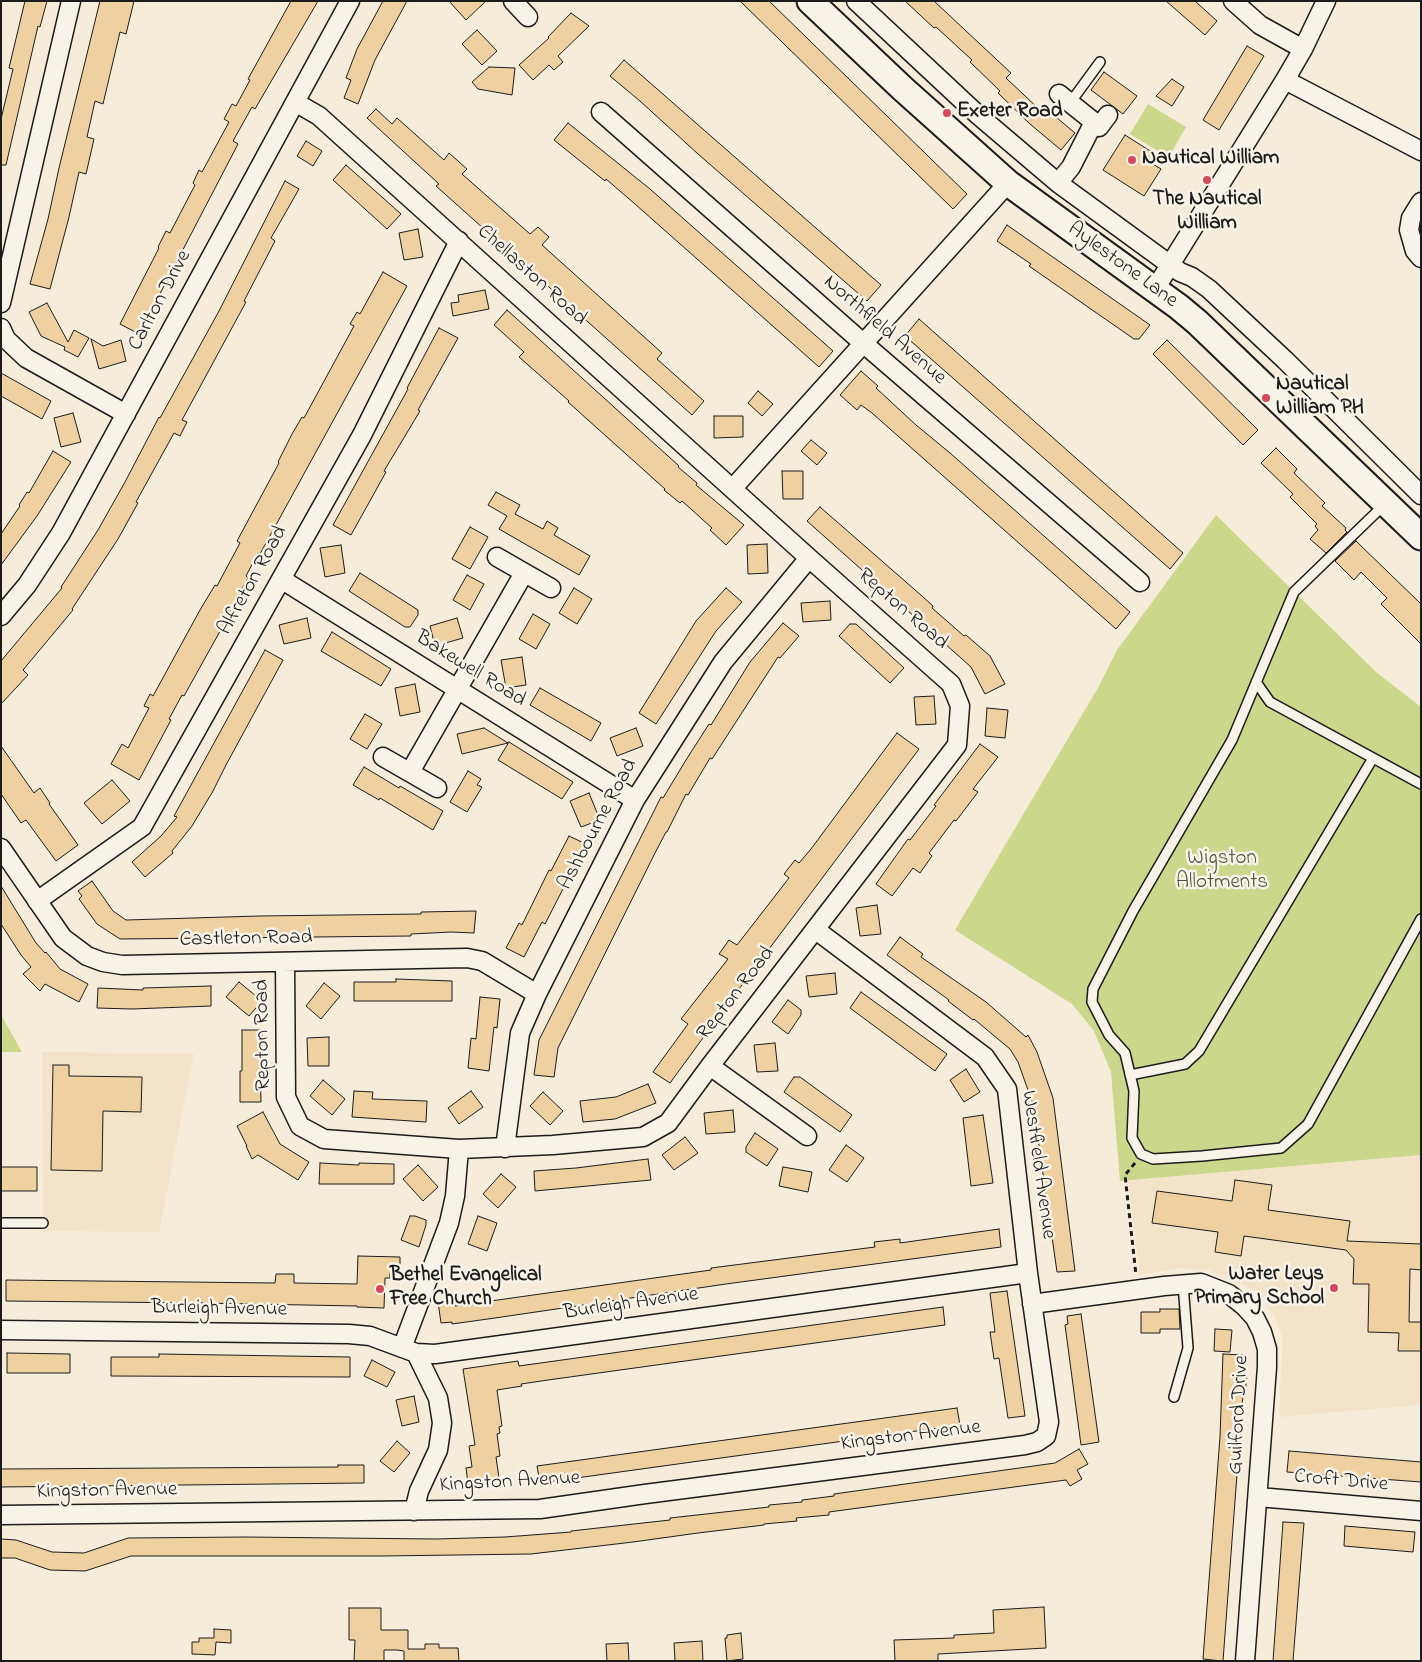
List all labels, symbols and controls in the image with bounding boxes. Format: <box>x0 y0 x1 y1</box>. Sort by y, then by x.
place label: Exeter Road <box>957 100 1062 126</box>
marker: Exeter Road <box>941 107 953 119</box>
place label: Nautical William <box>1142 147 1279 173</box>
marker: Nautical William <box>1126 154 1138 166</box>
marker: The Nautical William <box>1201 174 1213 186</box>
place label: The Nautical William <box>1152 188 1262 238</box>
street label: Aylestone Lane <box>1062 218 1182 314</box>
street label: Chellaston Road <box>471 220 591 332</box>
street label: Carlton Drive <box>124 246 198 356</box>
street label: Northfield Avenue <box>817 271 951 391</box>
place label: Nautical William PH <box>1276 373 1364 423</box>
marker: Nautical William PH <box>1260 392 1272 404</box>
street label: Alfreton Road <box>214 522 294 640</box>
street label: Repton Road <box>852 564 952 656</box>
street label: Bakewell Road <box>410 626 530 714</box>
street label: Ashbourne Road <box>554 755 644 895</box>
park label: Wigston Allotments <box>1176 847 1268 897</box>
street label: Castleton Road <box>179 926 313 954</box>
street label: Repton Road <box>693 942 781 1046</box>
street label: Repton Road <box>250 979 278 1091</box>
street label: Westfield Avenue <box>1014 1089 1060 1241</box>
place label: Water Leys Primary School <box>1194 1263 1324 1313</box>
place label: Bethel Evangelical Free Church <box>390 1264 542 1314</box>
marker: Water Leys Primary School <box>1328 1282 1340 1294</box>
marker: Bethel Evangelical Free Church <box>374 1283 386 1295</box>
street label: Burleigh Avenue <box>562 1283 700 1327</box>
street label: Burleigh Avenue <box>151 1296 287 1324</box>
street label: Guilford Drive <box>1224 1355 1256 1475</box>
street label: Kingston Avenue <box>840 1416 982 1458</box>
street label: Croft Drive <box>1293 1465 1389 1499</box>
street label: Kingston Avenue <box>439 1467 581 1499</box>
street label: Kingston Avenue <box>36 1478 178 1506</box>

